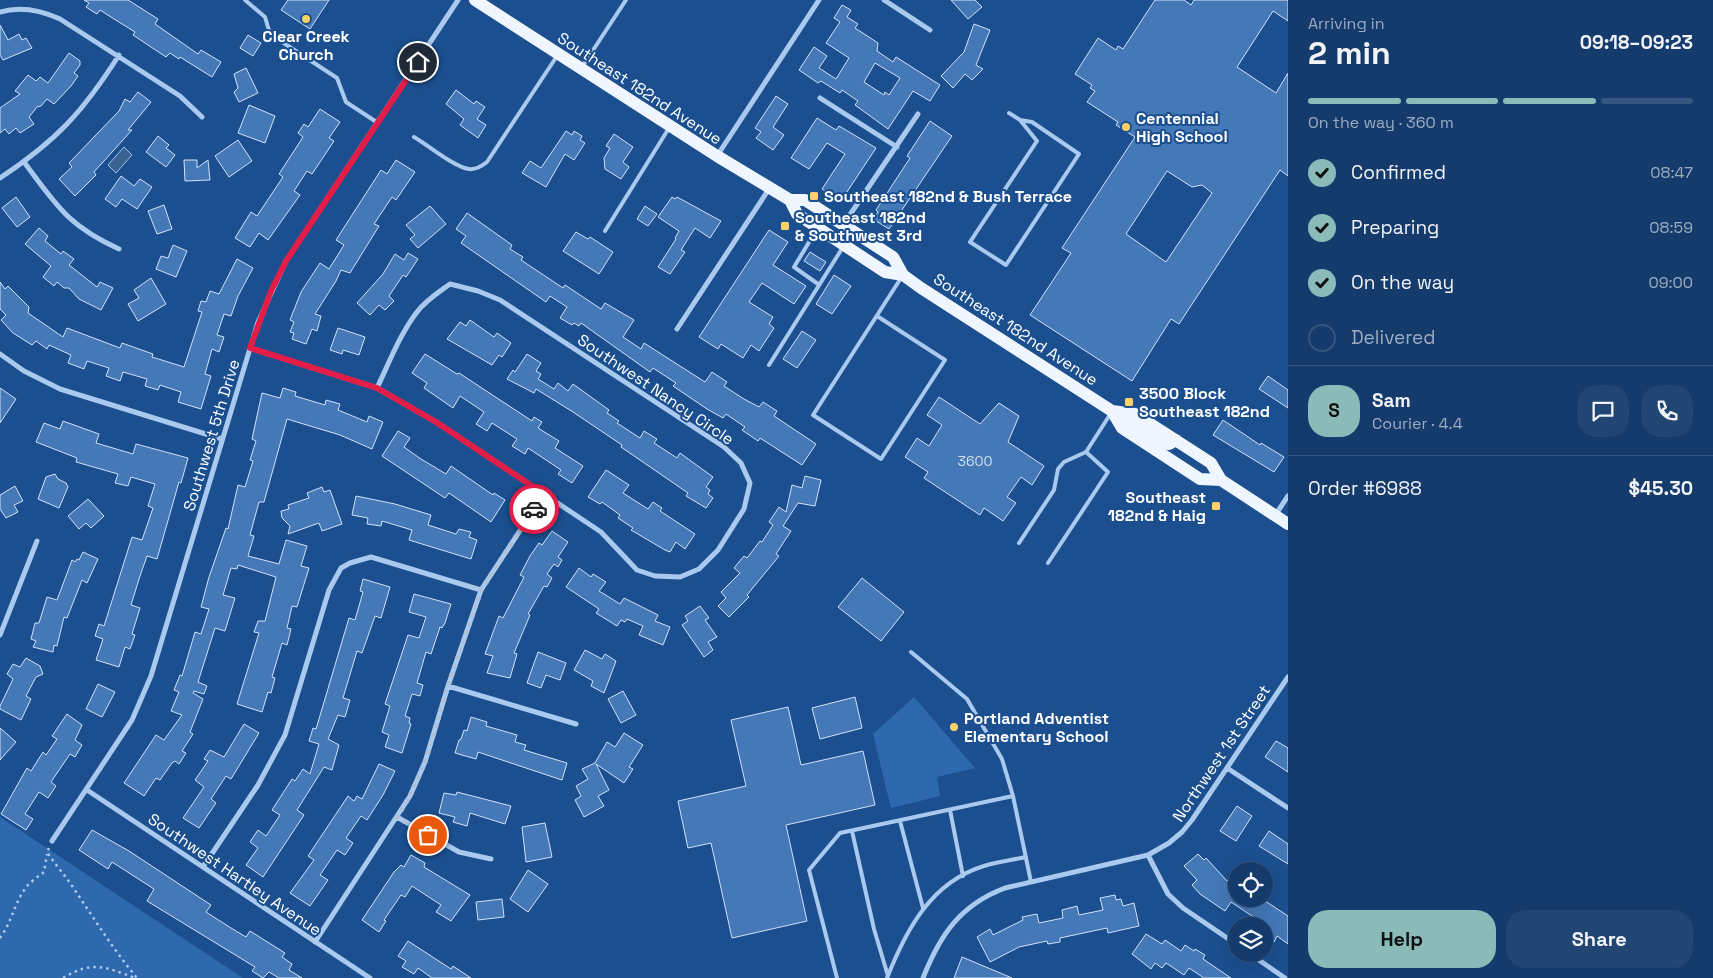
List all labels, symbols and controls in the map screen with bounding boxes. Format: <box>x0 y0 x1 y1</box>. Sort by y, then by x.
marker: Clear Creek Church <box>300 13 312 25</box>
text: Arriving in <box>1308 13 1385 34</box>
place label: Clear Creek Church <box>262 26 350 65</box>
street label: Southeast 182nd Avenue <box>554 27 726 149</box>
text: 09:18–09:23 <box>1580 30 1693 55</box>
text: 2 min <box>1308 33 1391 73</box>
pin <box>397 41 439 83</box>
icon: home <box>404 48 432 76</box>
place label: Centennial High School <box>1136 108 1228 147</box>
text: On the way · 360 m <box>1308 112 1454 133</box>
marker: Centennial High School <box>1120 121 1132 133</box>
icon: check <box>1308 159 1336 187</box>
text: Confirmed <box>1351 160 1446 185</box>
text: 08:47 <box>1650 162 1693 183</box>
place label: Southeast 182nd & Bush Terrace <box>824 186 1072 207</box>
marker: Southeast 182nd & Bush Terrace <box>808 190 820 202</box>
place label: Southeast 182nd & Southwest 3rd <box>795 207 926 246</box>
icon: check <box>1308 214 1336 242</box>
text: Preparing <box>1351 215 1439 240</box>
text: 08:59 <box>1649 217 1693 238</box>
marker: Southeast 182nd & Southwest 3rd <box>779 220 791 232</box>
street label: Southeast 182nd Avenue <box>930 268 1102 390</box>
icon: check <box>1308 269 1336 297</box>
text: On the way <box>1351 270 1454 295</box>
text: 09:00 <box>1648 272 1693 293</box>
text: Delivered <box>1351 325 1436 350</box>
street label: Southwest Nancy Circle <box>573 329 738 450</box>
street label: Southwest 5th Drive <box>178 357 245 514</box>
place label: 3500 Block Southeast 182nd <box>1139 383 1270 422</box>
button: chat <box>1577 385 1629 437</box>
button: phone <box>1641 385 1693 437</box>
text: Sam <box>1372 388 1411 413</box>
marker: 3500 Block Southeast 182nd <box>1123 396 1135 408</box>
text: S <box>1328 398 1340 423</box>
text: Courier · 4.4 <box>1372 413 1463 434</box>
house number: 3600 <box>958 452 993 470</box>
text: Order #6988 <box>1308 476 1422 501</box>
text: $45.30 <box>1628 476 1693 501</box>
courier <box>509 484 559 534</box>
place label: Southeast 182nd & Haig <box>1108 487 1206 526</box>
icon: car <box>520 495 548 523</box>
marker: Southeast 182nd & Haig <box>1210 500 1222 512</box>
street label: Northwest 1st Street <box>1168 681 1275 826</box>
place label: Portland Adventist Elementary School <box>964 708 1109 747</box>
marker: Portland Adventist Elementary School <box>948 721 960 733</box>
street label: Southwest Hartley Avenue <box>144 808 326 940</box>
pin <box>407 814 449 856</box>
icon: bag <box>414 821 442 849</box>
map controls <box>1228 862 1273 962</box>
button: locate <box>1228 862 1273 907</box>
button: Help <box>1308 910 1496 968</box>
button: Share <box>1506 910 1693 968</box>
button: layers <box>1228 917 1273 962</box>

